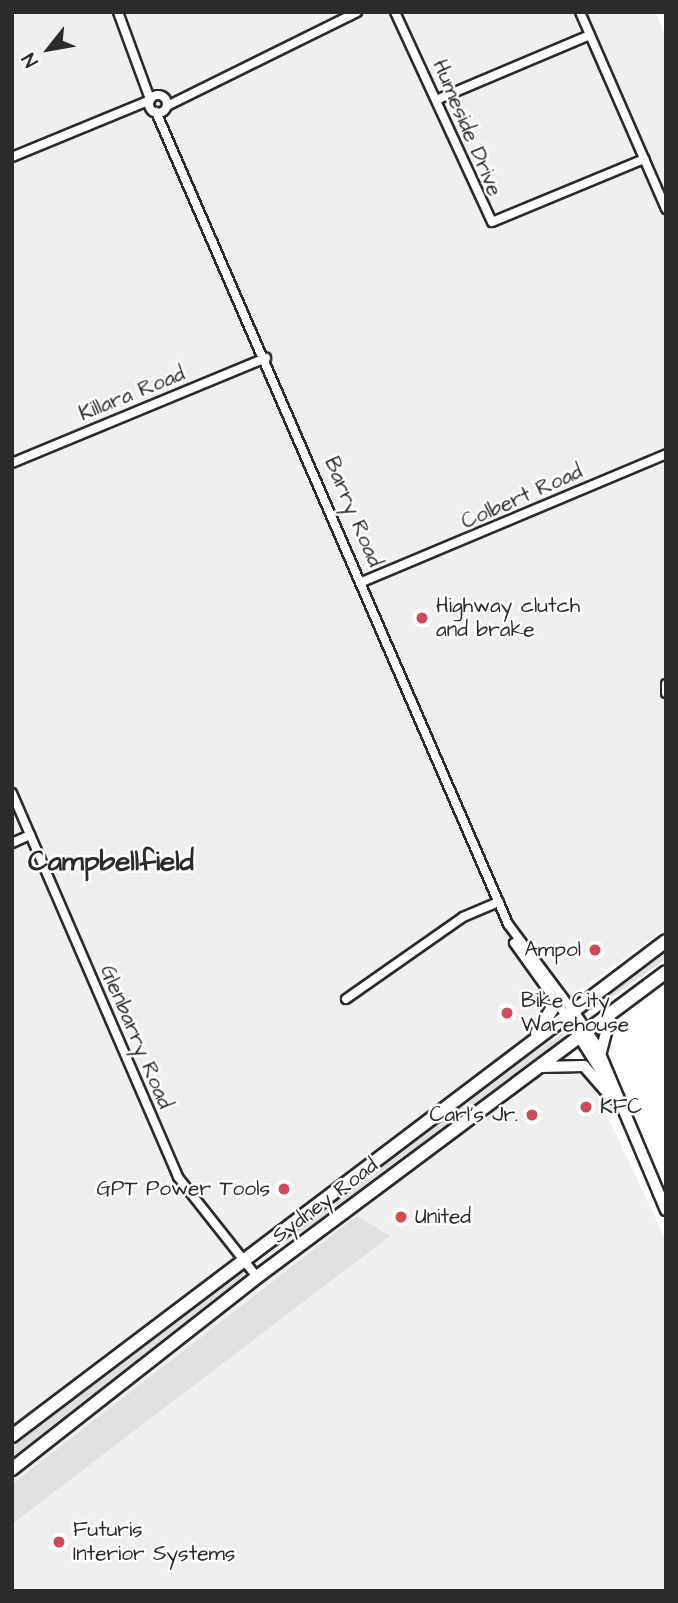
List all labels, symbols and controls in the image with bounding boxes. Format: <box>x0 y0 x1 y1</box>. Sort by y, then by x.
north arrow <box>14 14 84 84</box>
text: N <box>16 48 45 72</box>
street label: Humeside Drive <box>427 56 507 200</box>
street label: Killara Road <box>75 361 189 427</box>
street label: Barry Road <box>319 453 387 571</box>
street label: Colbert Road <box>458 459 586 535</box>
place label: Highway clutch and brake <box>436 593 580 643</box>
marker: Highway clutch and brake <box>414 610 430 626</box>
district label: Campbellfield <box>28 845 194 879</box>
place label: Ampol <box>524 937 581 963</box>
marker: Ampol <box>587 942 603 958</box>
street label: Glenbarry Road <box>94 961 178 1113</box>
place label: Bike City Warehouse <box>521 988 629 1038</box>
marker: Bike City Warehouse <box>499 1005 515 1021</box>
place label: KFC <box>600 1094 642 1120</box>
marker: KFC <box>578 1099 594 1115</box>
place label: Carl's Jr. <box>430 1102 518 1128</box>
marker: Carl's Jr. <box>524 1107 540 1123</box>
street label: Sydney Road <box>267 1153 383 1249</box>
place label: GPT Power Tools <box>96 1176 270 1202</box>
marker: GPT Power Tools <box>276 1181 292 1197</box>
place label: United <box>415 1204 471 1230</box>
marker: United <box>393 1209 409 1225</box>
place label: Futuris Interior Systems <box>73 1517 235 1567</box>
marker: Futuris Interior Systems <box>51 1534 67 1550</box>

